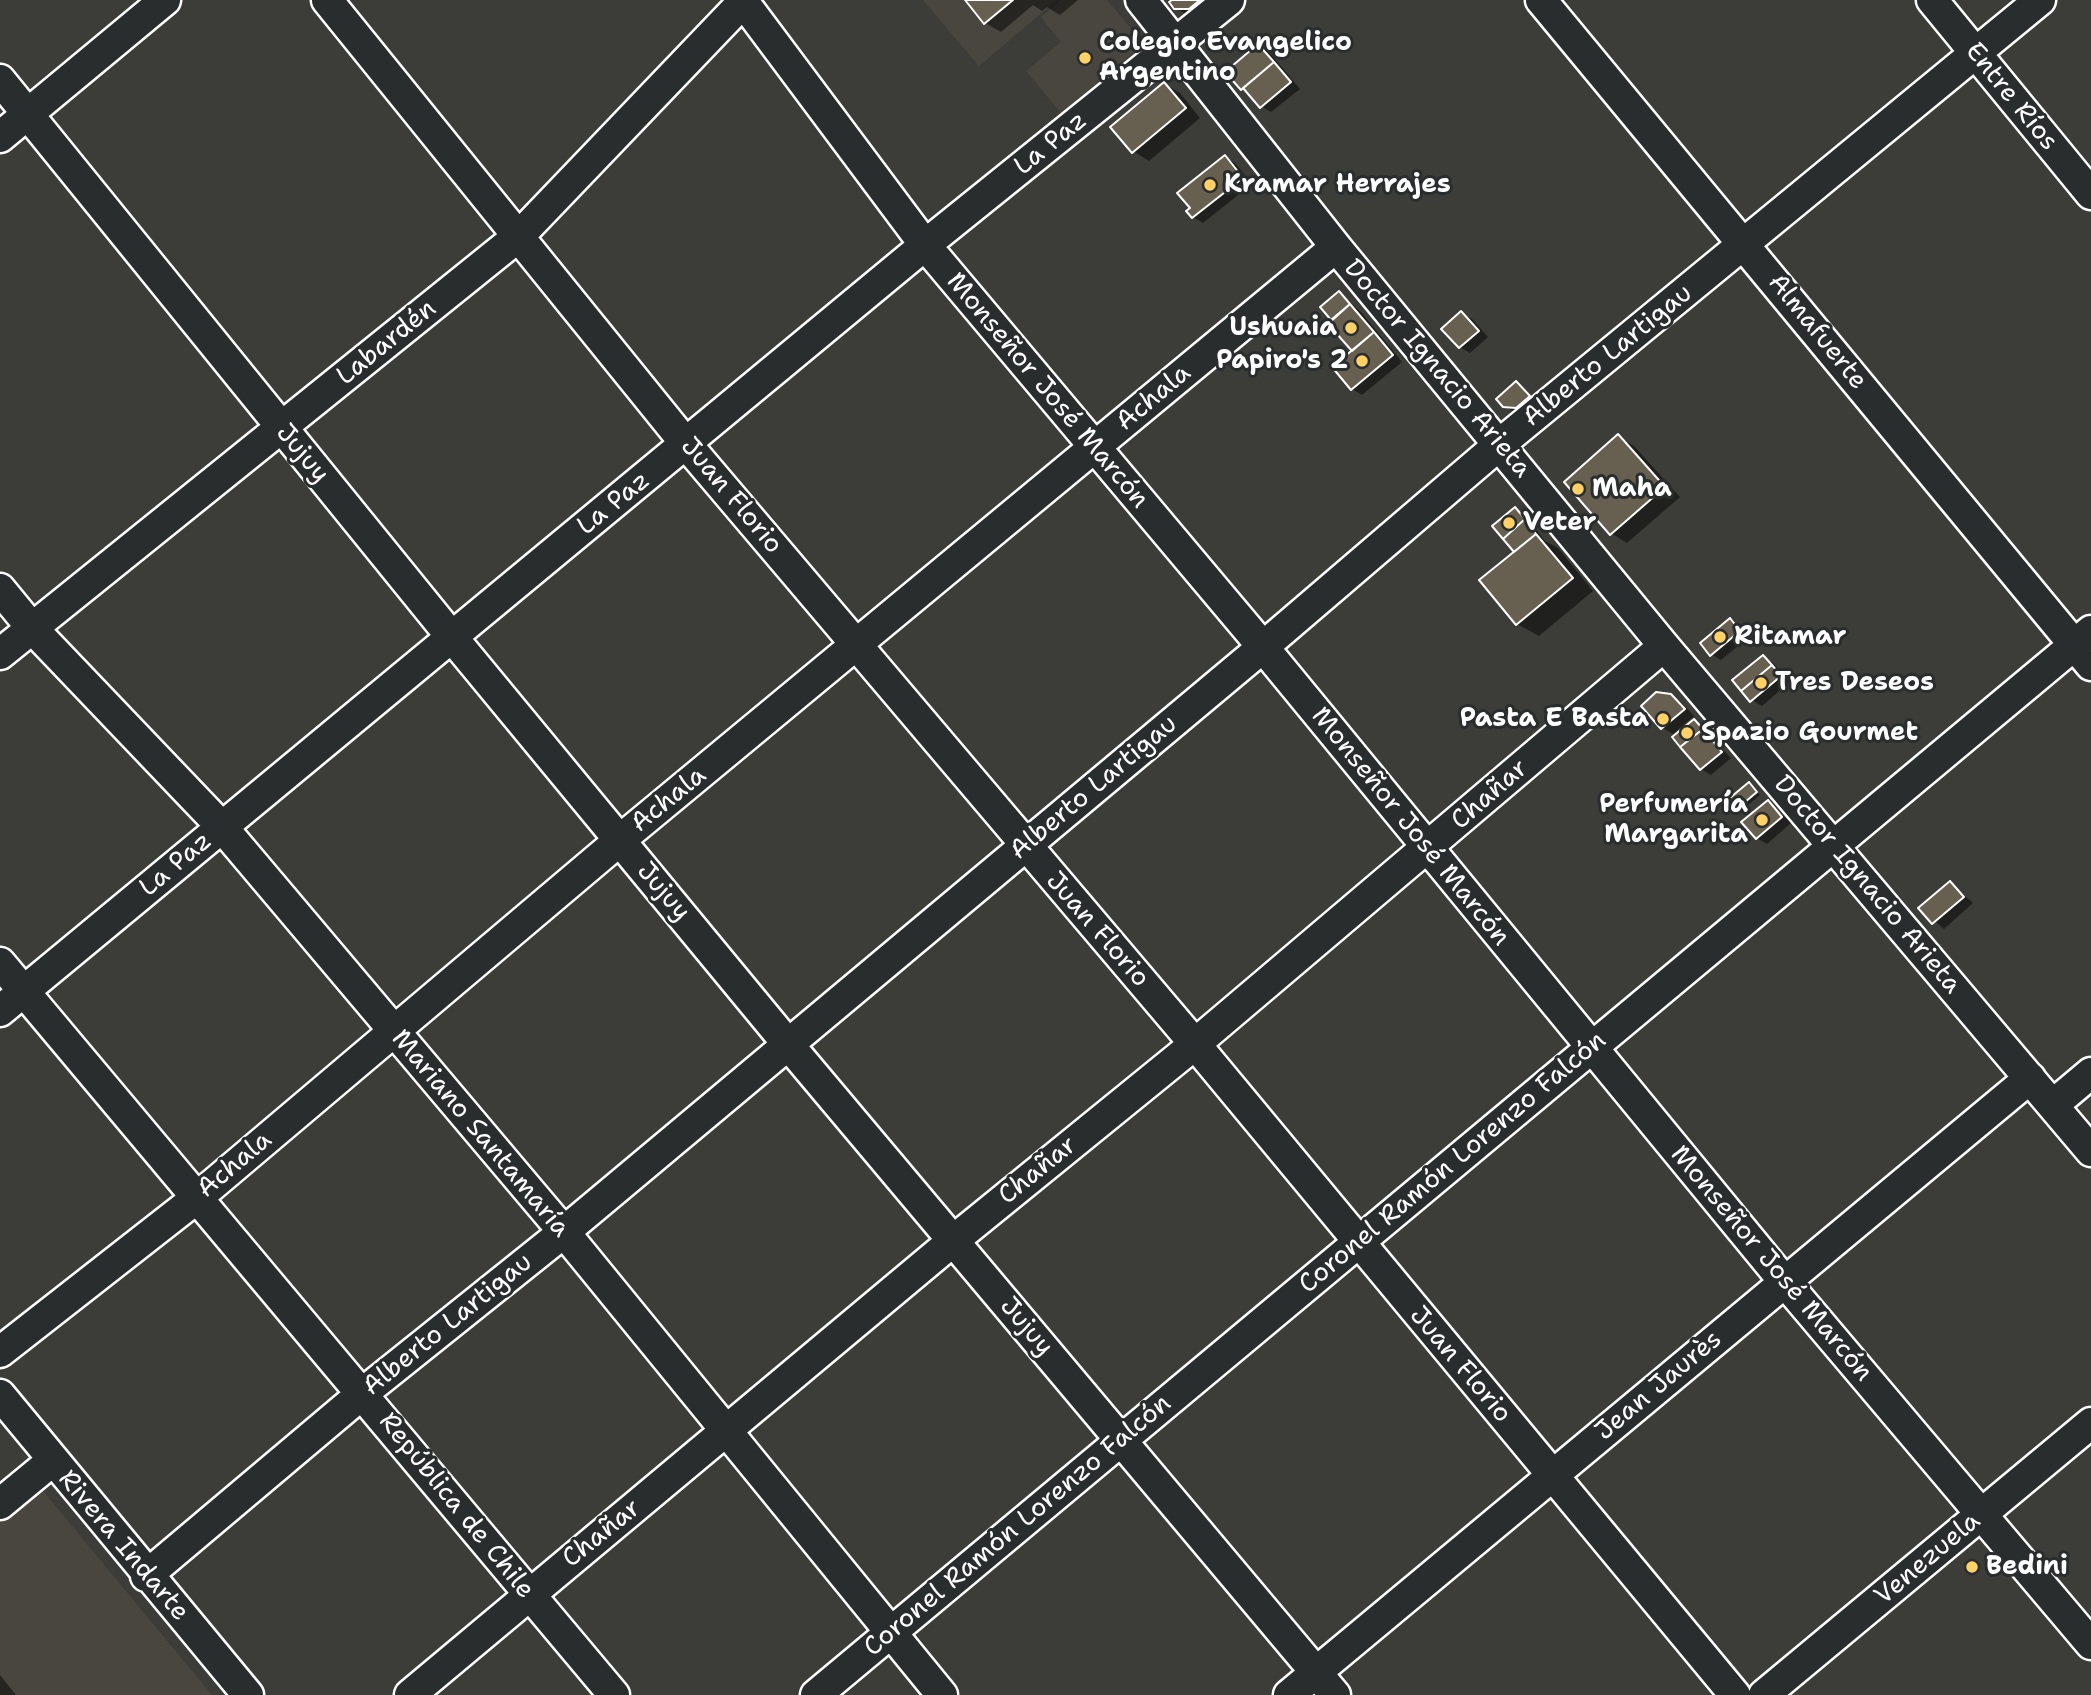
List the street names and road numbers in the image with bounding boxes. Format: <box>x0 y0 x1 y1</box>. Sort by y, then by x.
street label: Entre Ríos <box>1958 37 2064 157</box>
street label: La Paz <box>1008 105 1094 183</box>
street label: Doctor Ignacio Arieta <box>1337 254 1537 484</box>
street label: Monseñor José Marcón <box>939 267 1155 515</box>
street label: Almafuerte <box>1761 268 1873 396</box>
street label: Alberto Lartigau <box>1517 278 1699 434</box>
street label: Labardén <box>331 293 443 393</box>
street label: Achala <box>1110 358 1198 438</box>
street label: Jujuy <box>269 418 335 490</box>
street label: Juan Florio <box>673 432 789 560</box>
street label: La Paz <box>571 465 657 543</box>
street label: Monseñor José Marcón <box>1304 701 1516 953</box>
street label: Alberto Lartigau <box>1004 709 1184 867</box>
street label: Chañar <box>1445 753 1535 837</box>
street label: Achala <box>625 760 713 840</box>
street label: Doctor Ignacio Arieta <box>1767 770 1967 1000</box>
street label: La Paz <box>134 826 218 904</box>
street label: Jujuy <box>629 856 697 928</box>
street label: Juan Florio <box>1039 866 1155 994</box>
street label: Mariano Santamaría <box>384 1024 576 1244</box>
street label: Coronel Ramón Lorenzo Falcón <box>1293 1025 1613 1301</box>
street label: Achala <box>191 1125 279 1205</box>
street label: Chañar <box>993 1130 1083 1212</box>
street label: Monseñor José Marcón <box>1663 1140 1879 1388</box>
street label: Alberto Lartigau <box>357 1247 539 1403</box>
street label: Jujuy <box>992 1291 1060 1363</box>
street label: Juan Florio <box>1402 1301 1518 1429</box>
street label: Jean Jaurès <box>1590 1324 1728 1448</box>
street label: Coronel Ramón Lorenzo Falcón <box>858 1388 1178 1664</box>
street label: República de Chile <box>372 1407 540 1605</box>
street label: Rivera Indarte <box>51 1464 195 1628</box>
street label: Chañar <box>557 1493 647 1575</box>
street label: Venezuela <box>1869 1506 1987 1612</box>

